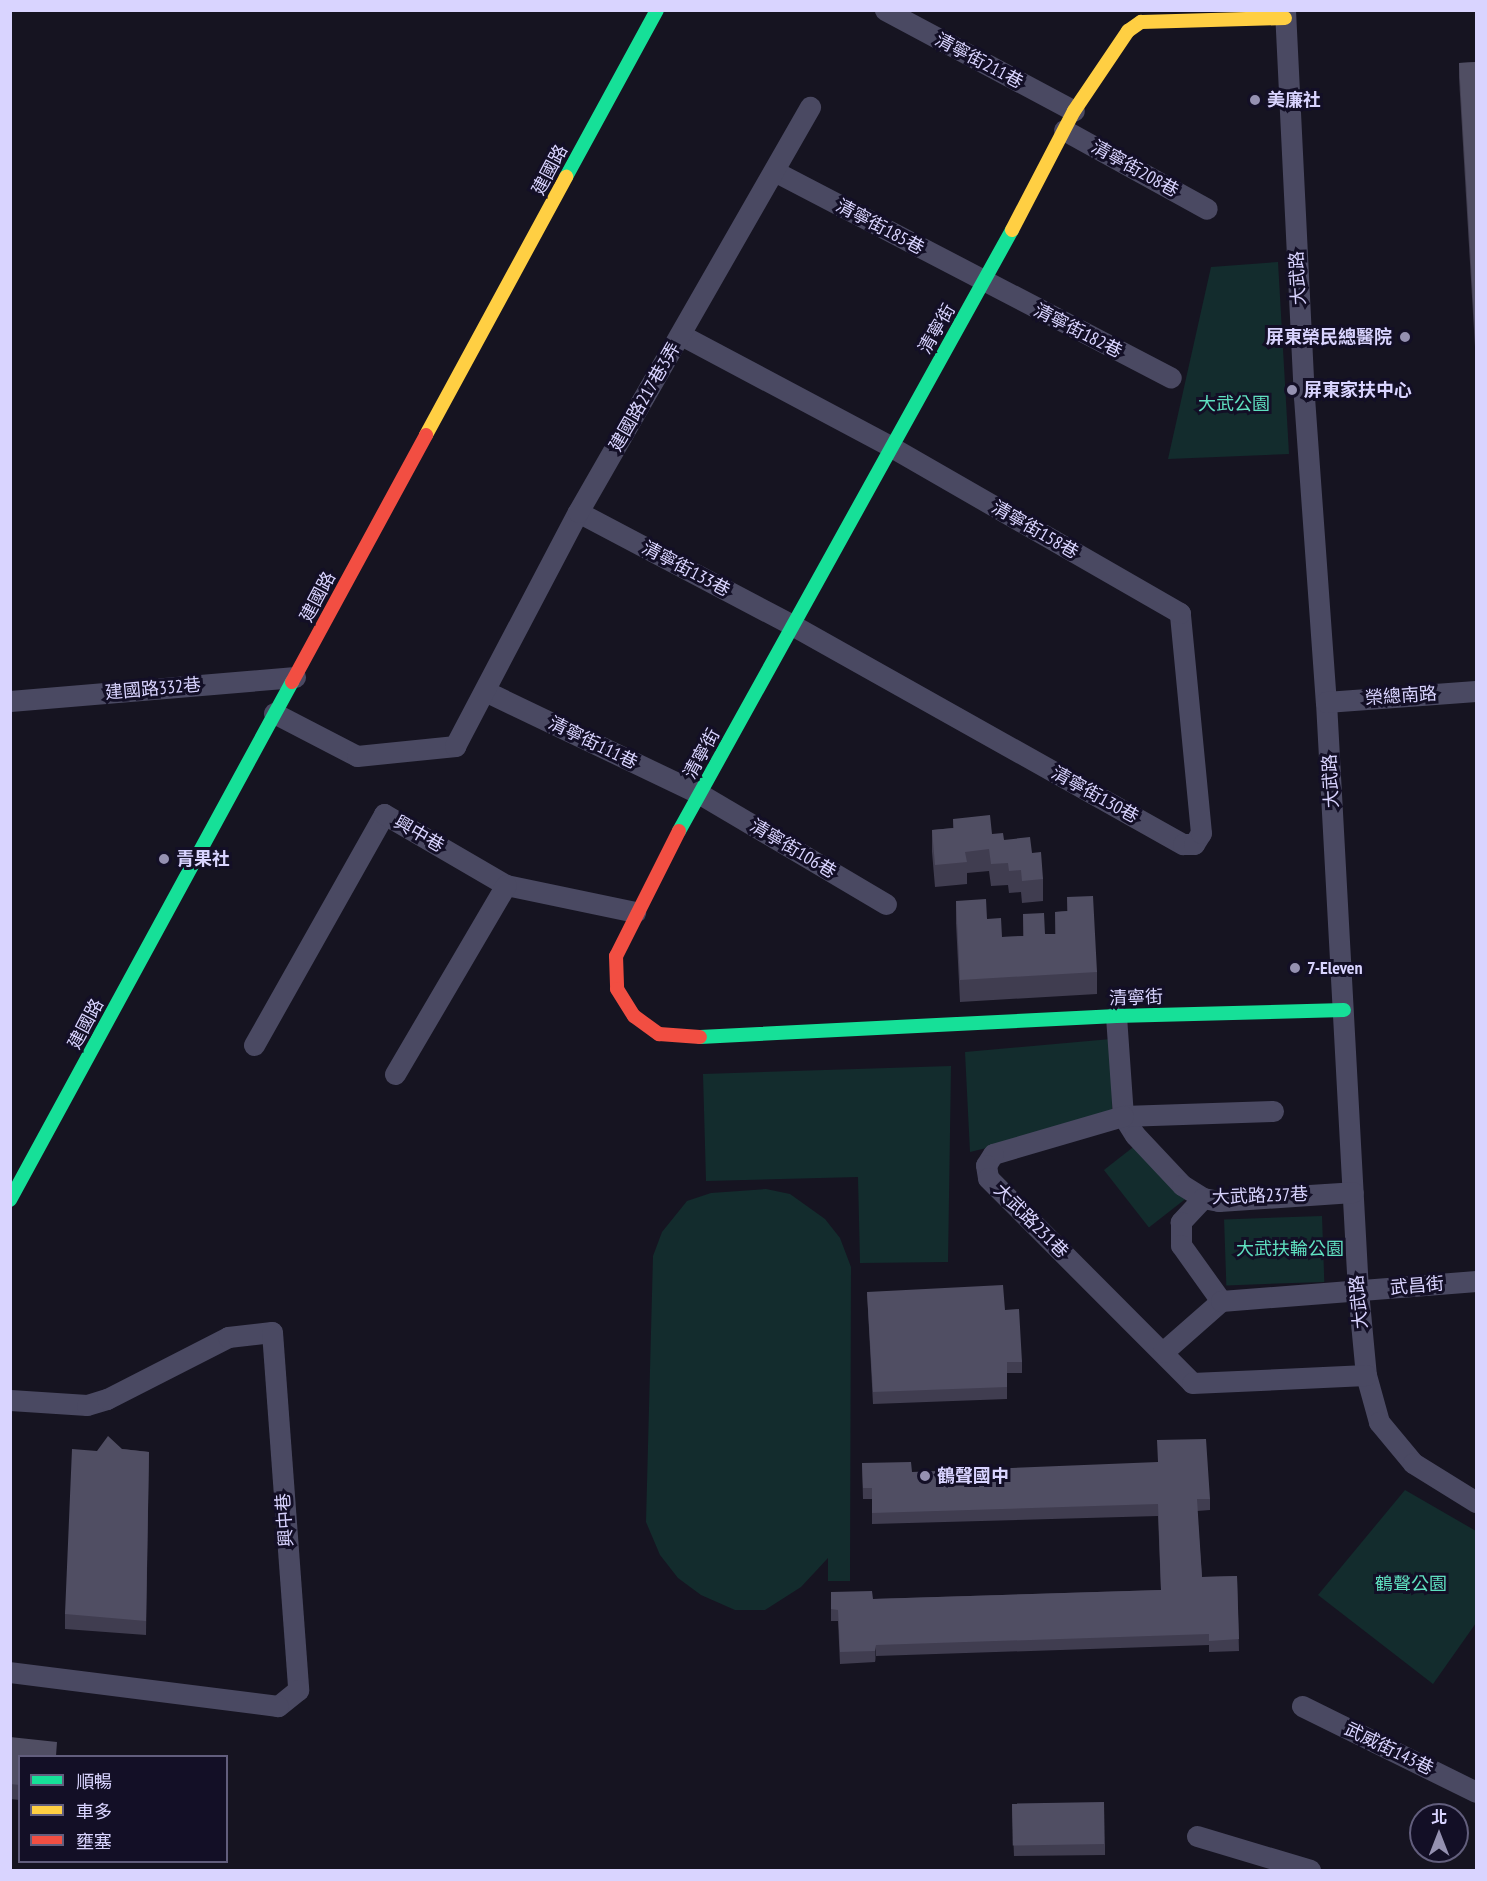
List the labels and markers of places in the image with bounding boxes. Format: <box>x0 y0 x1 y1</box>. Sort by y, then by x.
place label: 美廉社 <box>1267 89 1321 111</box>
marker: 美廉社 <box>1248 93 1262 107</box>
place label: 屏東榮民總醫院 <box>1266 326 1392 348</box>
marker: 屏東榮民總醫院 <box>1396 328 1414 346</box>
place label: 屏東家扶中心 <box>1304 379 1412 401</box>
marker: 屏東家扶中心 <box>1285 383 1299 397</box>
place label: 青果社 <box>176 848 230 870</box>
marker: 青果社 <box>157 852 171 866</box>
place label: 7-Eleven <box>1307 957 1363 979</box>
marker: 7-Eleven <box>1288 961 1302 975</box>
place label: 鶴聲國中 <box>937 1465 1009 1487</box>
marker: 鶴聲國中 <box>918 1469 932 1483</box>

